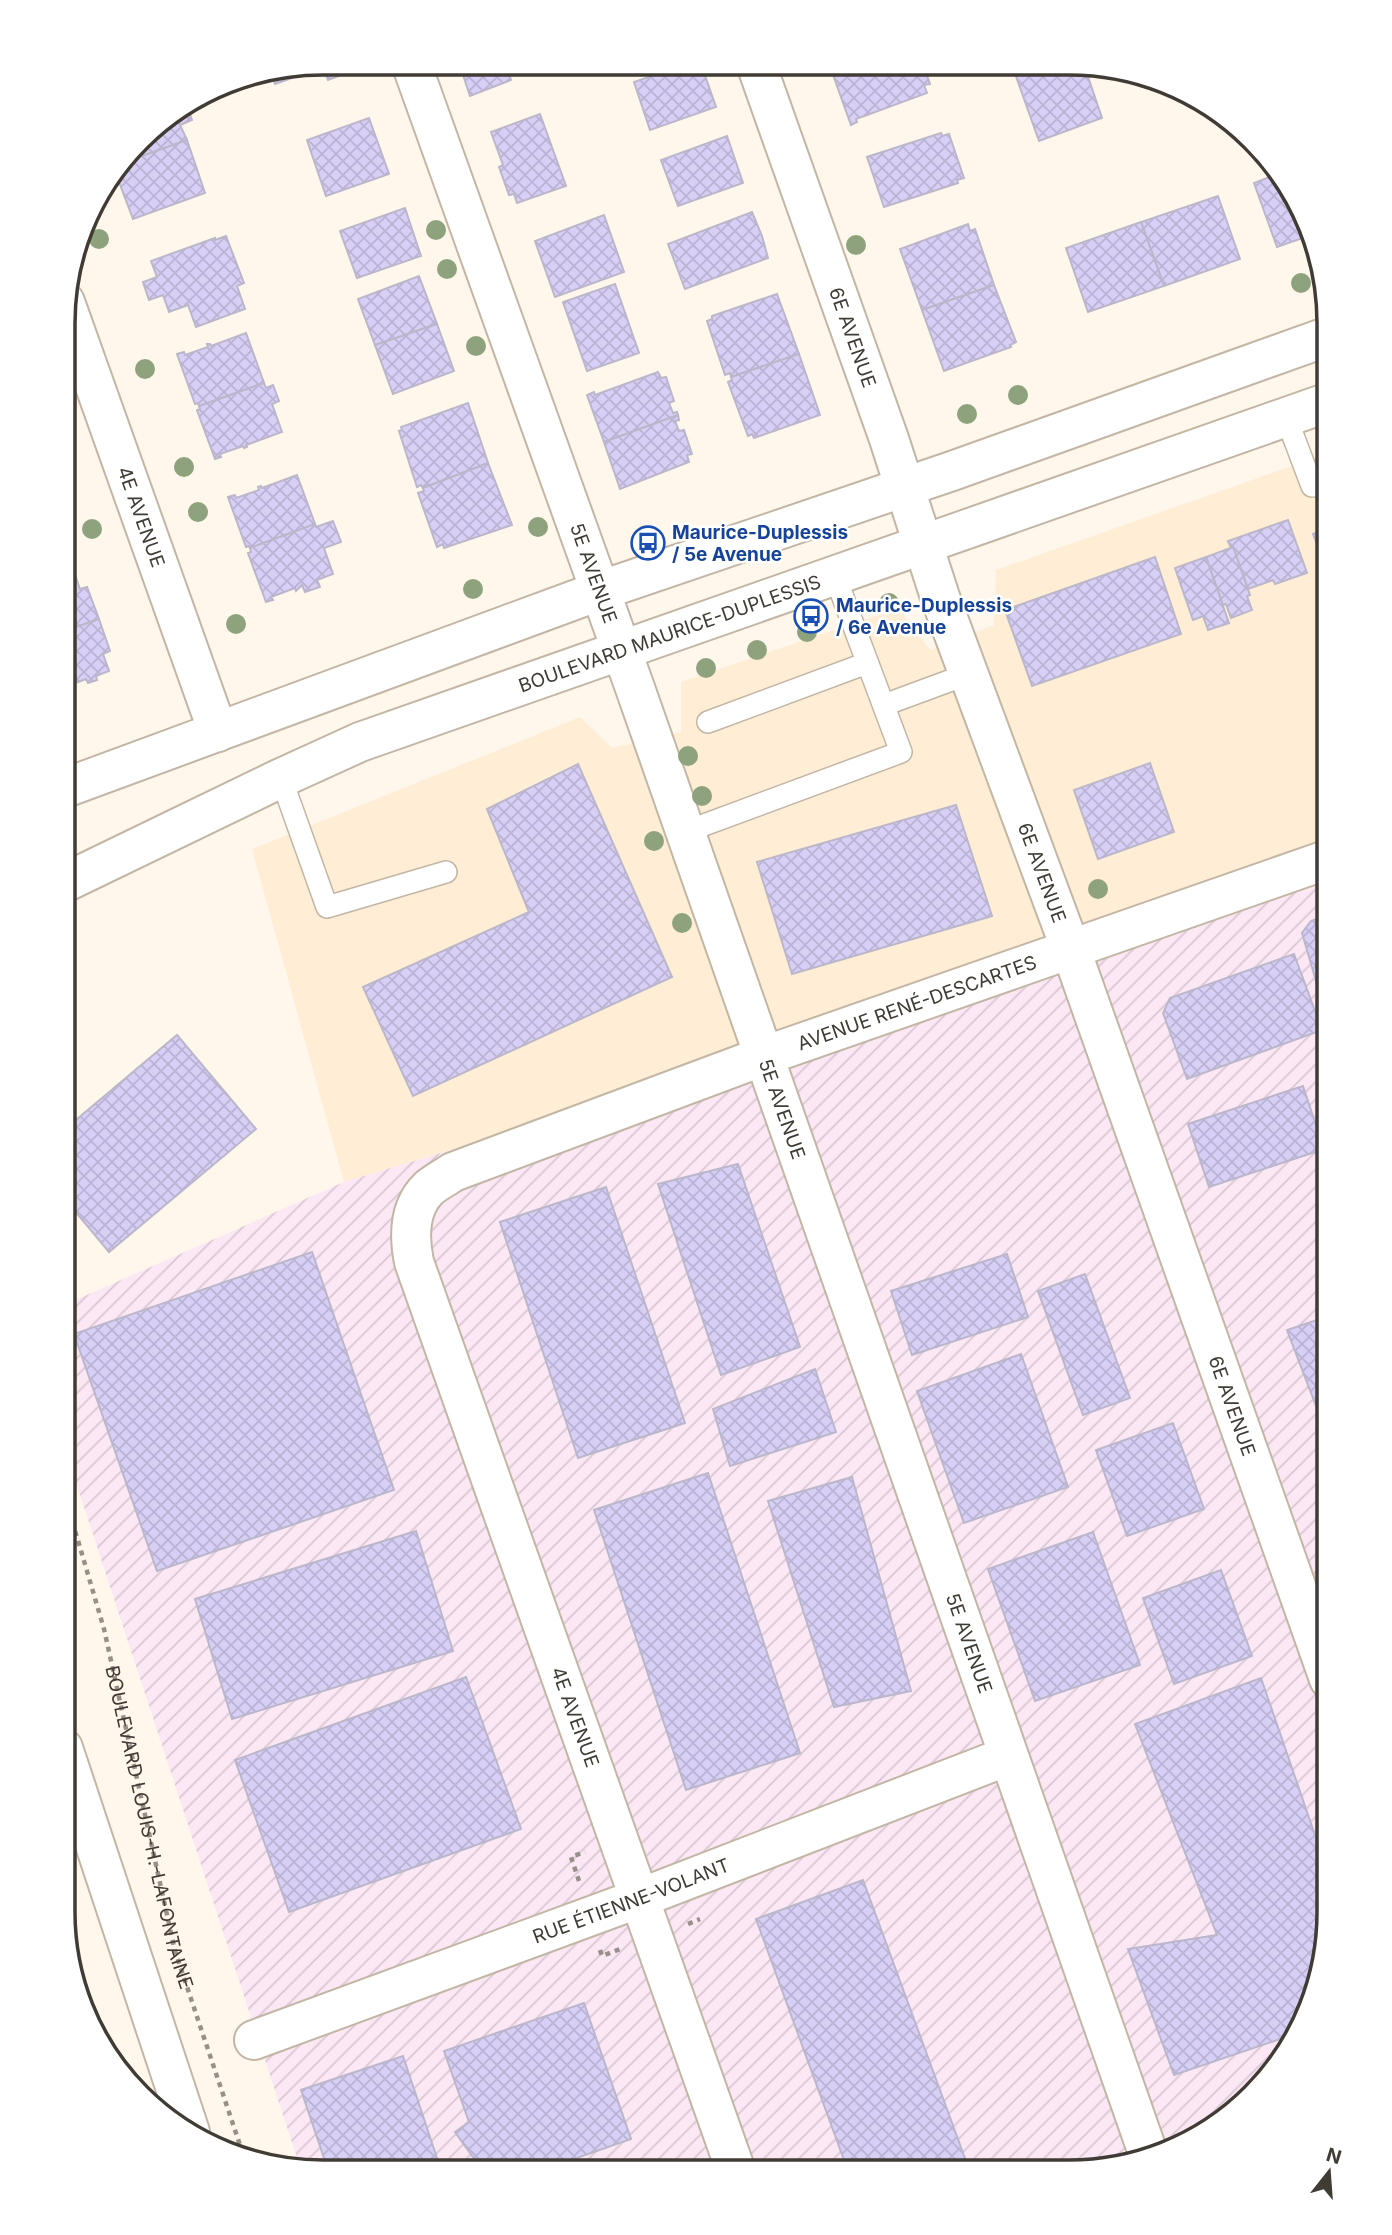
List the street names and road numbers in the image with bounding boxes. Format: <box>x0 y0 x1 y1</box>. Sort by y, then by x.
street label: 6E AVENUE <box>825 284 881 391</box>
street label: 4E AVENUE <box>113 463 170 570</box>
street label: 5E AVENUE <box>565 520 622 626</box>
street label: BOULEVARD MAURICE-DUPLESSIS <box>515 570 824 697</box>
street label: 6E AVENUE <box>1013 820 1071 926</box>
street label: AVENUE RENÉ-DESCARTES <box>794 950 1040 1055</box>
street label: 5E AVENUE <box>754 1056 811 1162</box>
street label: 6E AVENUE <box>1204 1353 1261 1459</box>
street label: 5E AVENUE <box>941 1590 998 1696</box>
street label: BOULEVARD LOUIS-H.-LAFONTAINE <box>101 1663 198 1992</box>
street label: 4E AVENUE <box>546 1664 604 1770</box>
street label: RUE ÉTIENNE-VOLANT <box>529 1853 733 1948</box>

